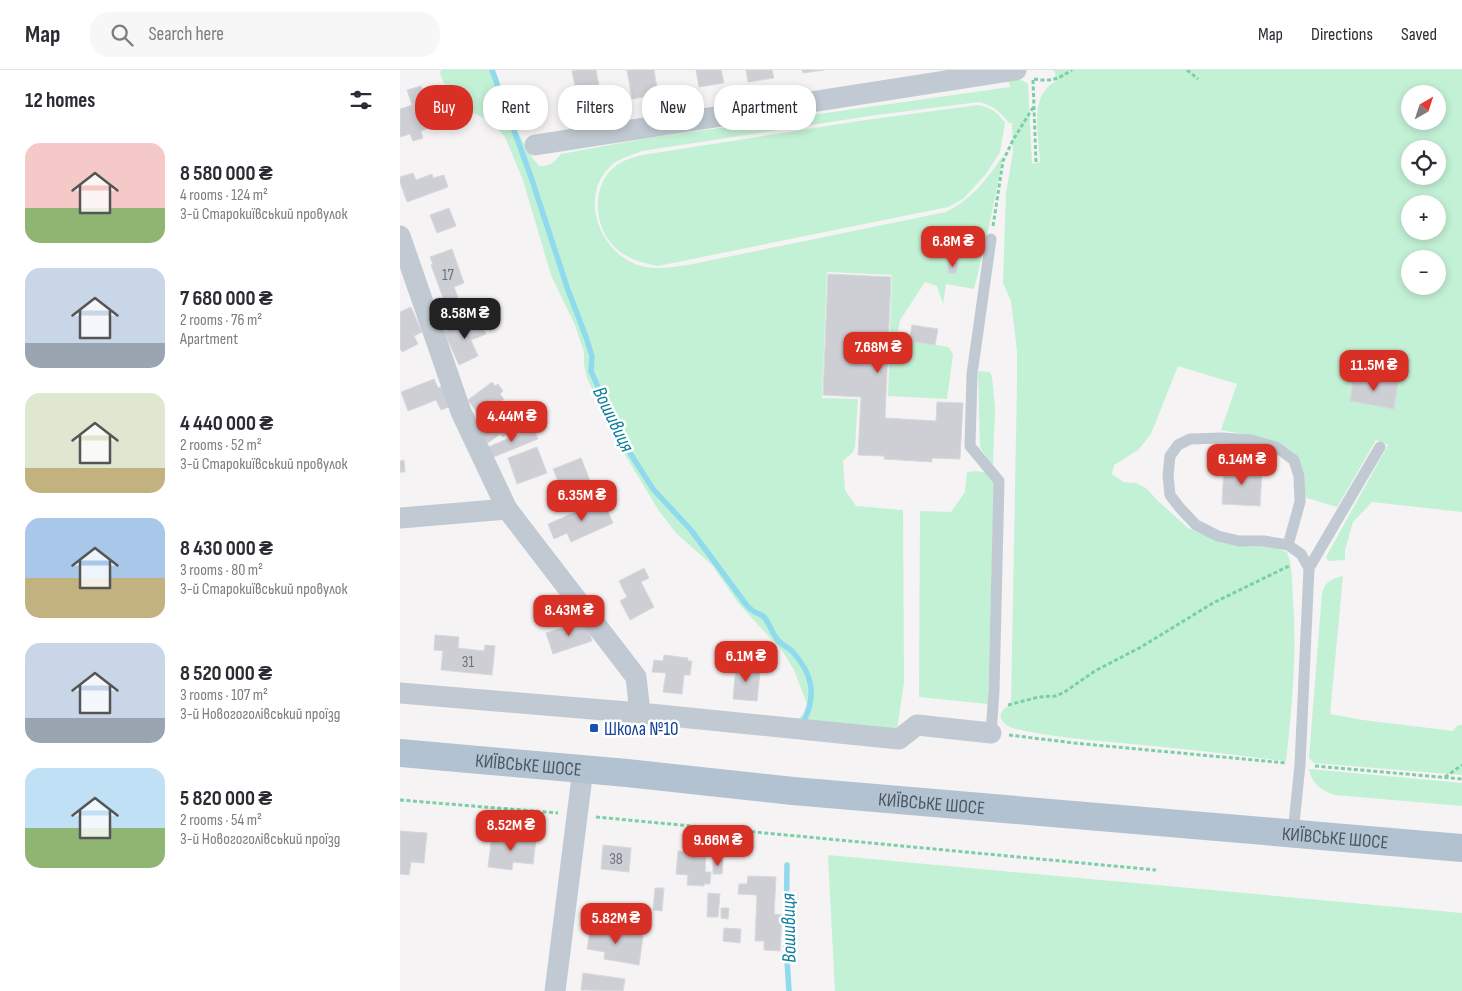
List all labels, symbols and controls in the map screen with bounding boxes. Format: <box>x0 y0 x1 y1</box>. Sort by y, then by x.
search box <box>90 12 440 57</box>
text: Map <box>25 20 60 49</box>
icon: search <box>108 21 136 49</box>
text: Search here <box>148 23 224 46</box>
text: Map <box>1258 24 1283 45</box>
text: Directions <box>1311 24 1373 45</box>
text: Saved <box>1401 24 1437 45</box>
chip: Buy <box>415 85 473 130</box>
chip: Rent <box>483 85 548 130</box>
chip: Filters <box>558 85 632 130</box>
chip: New <box>642 85 704 130</box>
chip: Apartment <box>714 85 816 130</box>
north arrow <box>1401 85 1446 130</box>
map controls <box>1401 85 1446 295</box>
icon: filters <box>347 86 375 114</box>
text: 12 homes <box>25 88 95 113</box>
button: locate <box>1401 140 1446 185</box>
text: 8 580 000 ₴ <box>180 161 273 186</box>
icon: home <box>65 163 125 223</box>
text: 4 rooms · 124 m² <box>180 186 268 205</box>
button: + <box>1401 195 1446 240</box>
text: 3-й Старокиївський провулок <box>180 205 347 224</box>
pin: 6.8M ₴ <box>912 226 994 268</box>
text: 6.8M ₴ <box>932 232 974 251</box>
button: − <box>1401 250 1446 295</box>
house number: 17 <box>442 266 455 285</box>
text: 7 680 000 ₴ <box>180 286 273 311</box>
icon: home <box>65 288 125 348</box>
pin: 8.58M ₴ <box>419 298 511 340</box>
text: 8.58M ₴ <box>440 304 490 323</box>
text: 2 rooms · 76 m² <box>180 311 262 330</box>
text: Apartment <box>180 330 238 349</box>
pin: 7.68M ₴ <box>832 332 924 374</box>
text: 7.68M ₴ <box>854 338 902 357</box>
pin: 11.5M ₴ <box>1328 350 1420 392</box>
text: 11.5M ₴ <box>1351 356 1397 375</box>
water label: Вошивиця <box>587 383 639 456</box>
pin: 4.44M ₴ <box>466 400 558 443</box>
text: 4.44M ₴ <box>487 407 537 426</box>
text: 4 440 000 ₴ <box>180 411 273 436</box>
icon: home <box>65 413 125 473</box>
text: 2 rooms · 52 m² <box>180 436 262 455</box>
pin: 6.14M ₴ <box>1196 444 1288 486</box>
text: 6.14M ₴ <box>1218 450 1266 469</box>
text: 3-й Старокиївський провулок <box>180 455 347 474</box>
pin: 6.35M ₴ <box>536 480 628 522</box>
text: 6.35M ₴ <box>558 486 606 505</box>
text: 8 430 000 ₴ <box>180 536 273 561</box>
icon: home <box>65 538 125 598</box>
text: 3 rooms · 80 m² <box>180 561 263 580</box>
text: 3-й Старокиївський провулок <box>180 580 347 599</box>
pin: 8.43M ₴ <box>523 594 615 637</box>
text: 8.43M ₴ <box>544 601 594 620</box>
pin: 6.1M ₴ <box>705 640 787 683</box>
text: 6.1M ₴ <box>726 647 766 666</box>
house number: 31 <box>462 653 475 672</box>
text: 8 520 000 ₴ <box>180 661 272 686</box>
icon: home <box>65 663 125 723</box>
text: 3 rooms · 107 m² <box>180 686 268 705</box>
text: 3-й Новогоголівський проїзд <box>180 705 340 724</box>
place label: Школа №10 <box>604 718 679 741</box>
marker: Школа №10 <box>588 722 600 734</box>
street label: КИЇВСЬКЕ ШОСЕ <box>474 750 583 782</box>
text: 5 820 000 ₴ <box>180 786 272 811</box>
icon: home <box>65 788 125 848</box>
street label: КИЇВСЬКЕ ШОСЕ <box>877 788 986 820</box>
pin: 8.52M ₴ <box>465 810 557 852</box>
text: 2 rooms · 54 m² <box>180 811 262 830</box>
text: 8.52M ₴ <box>487 816 535 835</box>
street label: КИЇВСЬКЕ ШОСЕ <box>1281 823 1389 855</box>
pin: 9.66M ₴ <box>672 824 764 867</box>
text: 3-й Новогоголівський проїзд <box>180 830 340 849</box>
text: 9.66M ₴ <box>693 831 743 850</box>
house number: 38 <box>609 850 623 869</box>
water label: Вошивиця <box>776 893 802 963</box>
pin: 5.82M ₴ <box>570 902 662 945</box>
text: 5.82M ₴ <box>592 909 640 928</box>

